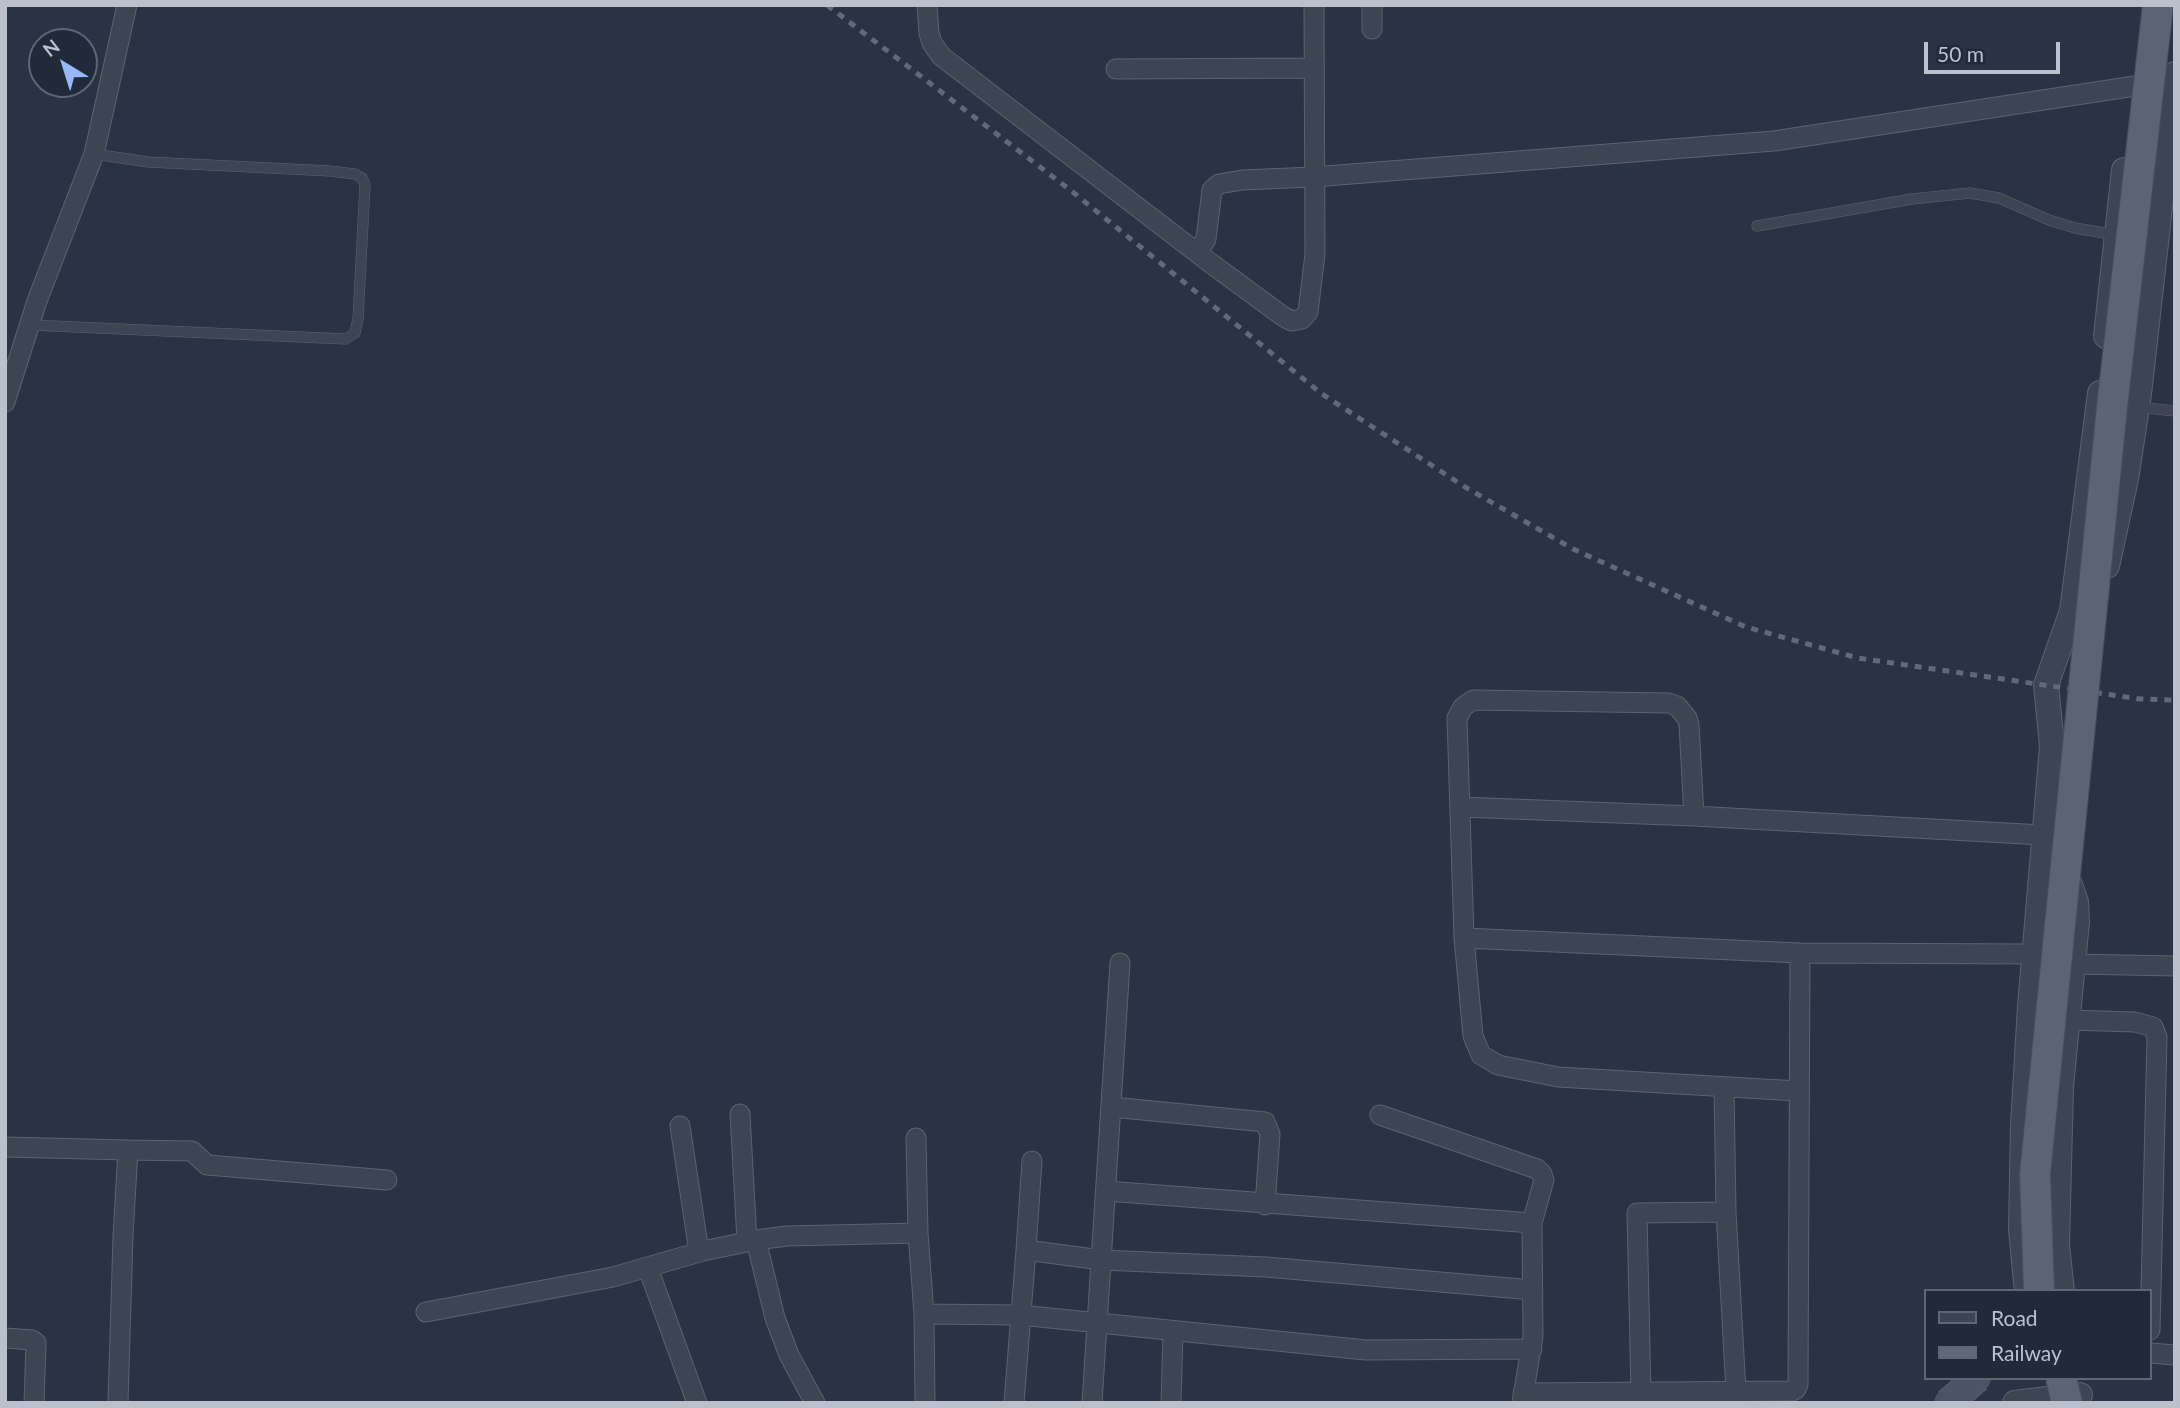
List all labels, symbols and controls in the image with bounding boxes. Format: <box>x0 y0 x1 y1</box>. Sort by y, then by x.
north arrow <box>28 28 98 98</box>
scale bar <box>1928 28 2064 72</box>
text: N <box>38 34 64 61</box>
text: 50 m <box>1937 41 1984 66</box>
legend <box>1924 1289 2152 1380</box>
text: Road <box>1991 1305 2038 1330</box>
text: Railway <box>1991 1340 2062 1365</box>

